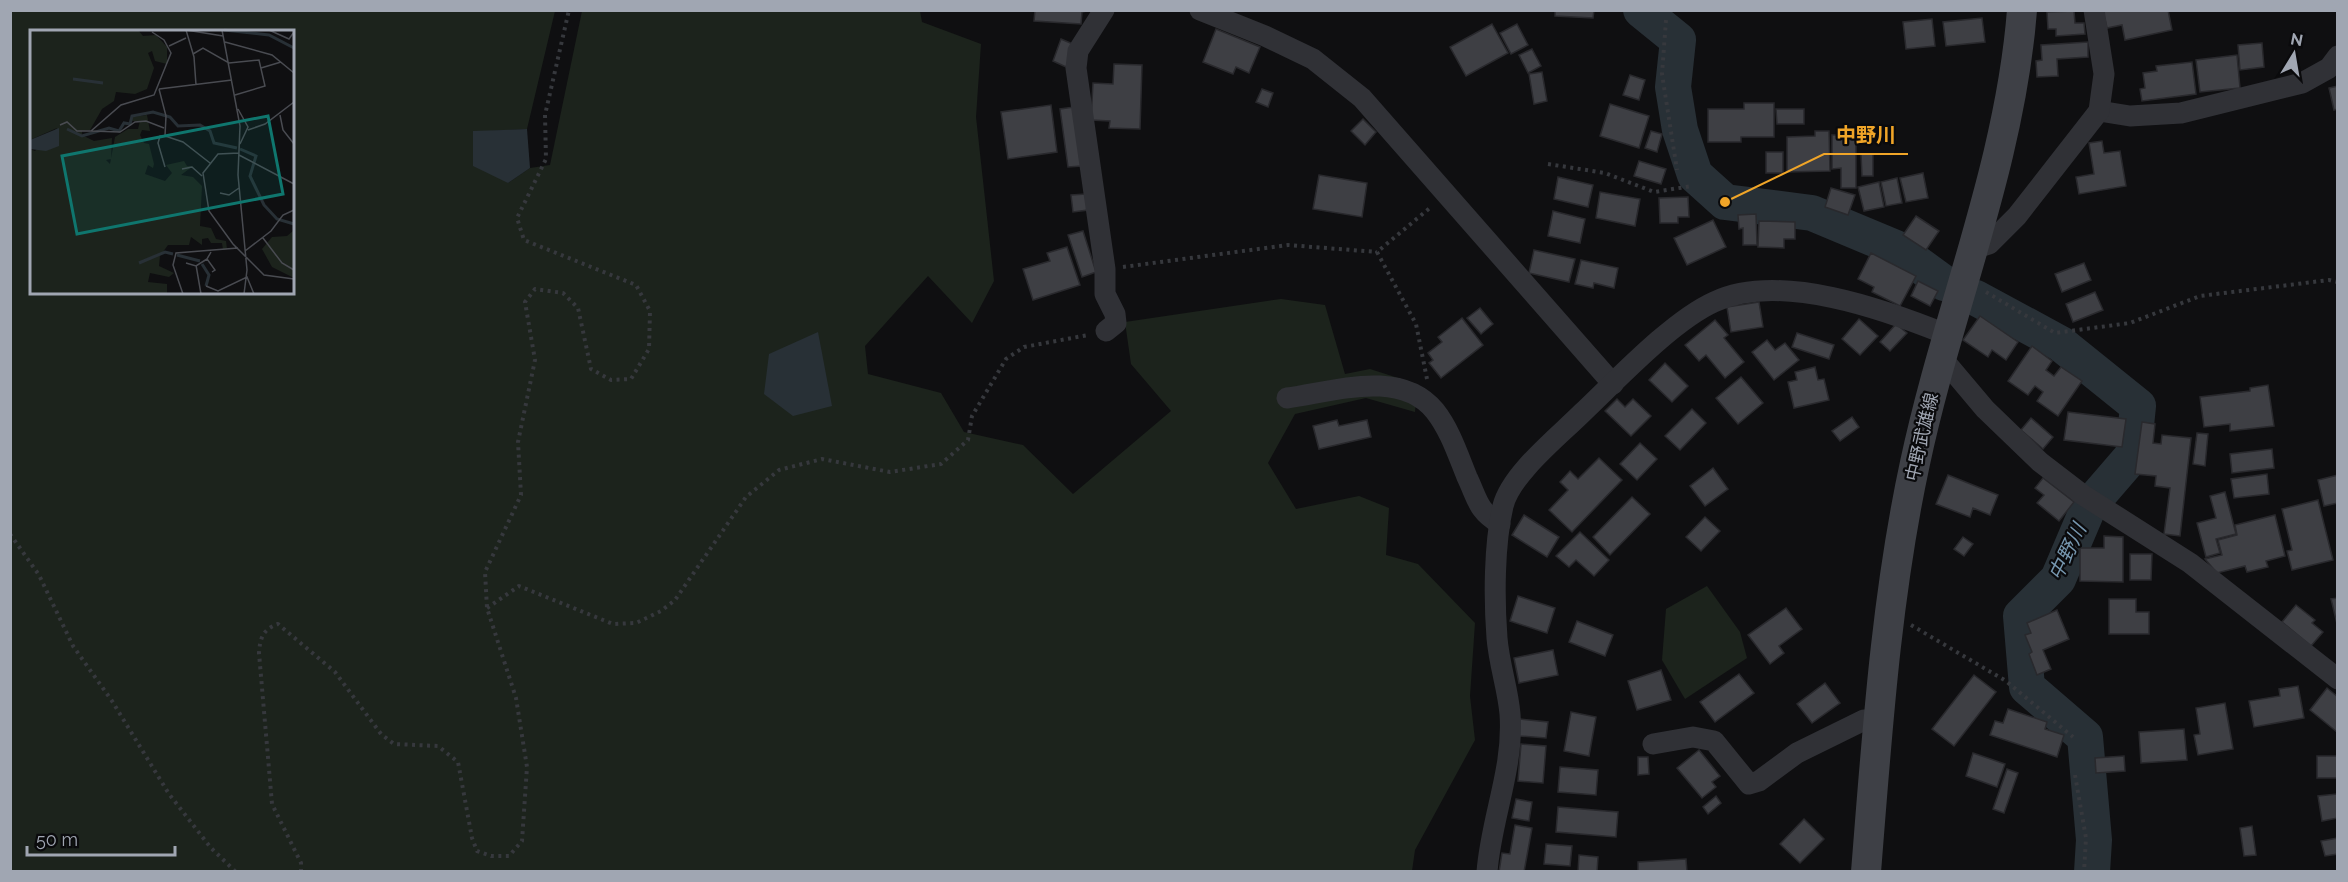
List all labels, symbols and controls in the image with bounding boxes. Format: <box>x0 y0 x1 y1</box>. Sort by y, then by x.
north arrow <box>2264 24 2324 84</box>
text: N <box>2289 29 2305 50</box>
inset map <box>30 30 294 294</box>
callout: 中野川 <box>1824 116 1908 154</box>
text: 中野川 <box>1836 123 1896 147</box>
street label: 中野武雄線 <box>1901 391 1942 483</box>
water label: 中野川 <box>2043 518 2092 584</box>
scale bar <box>27 819 176 857</box>
text: 50 m <box>36 829 78 850</box>

